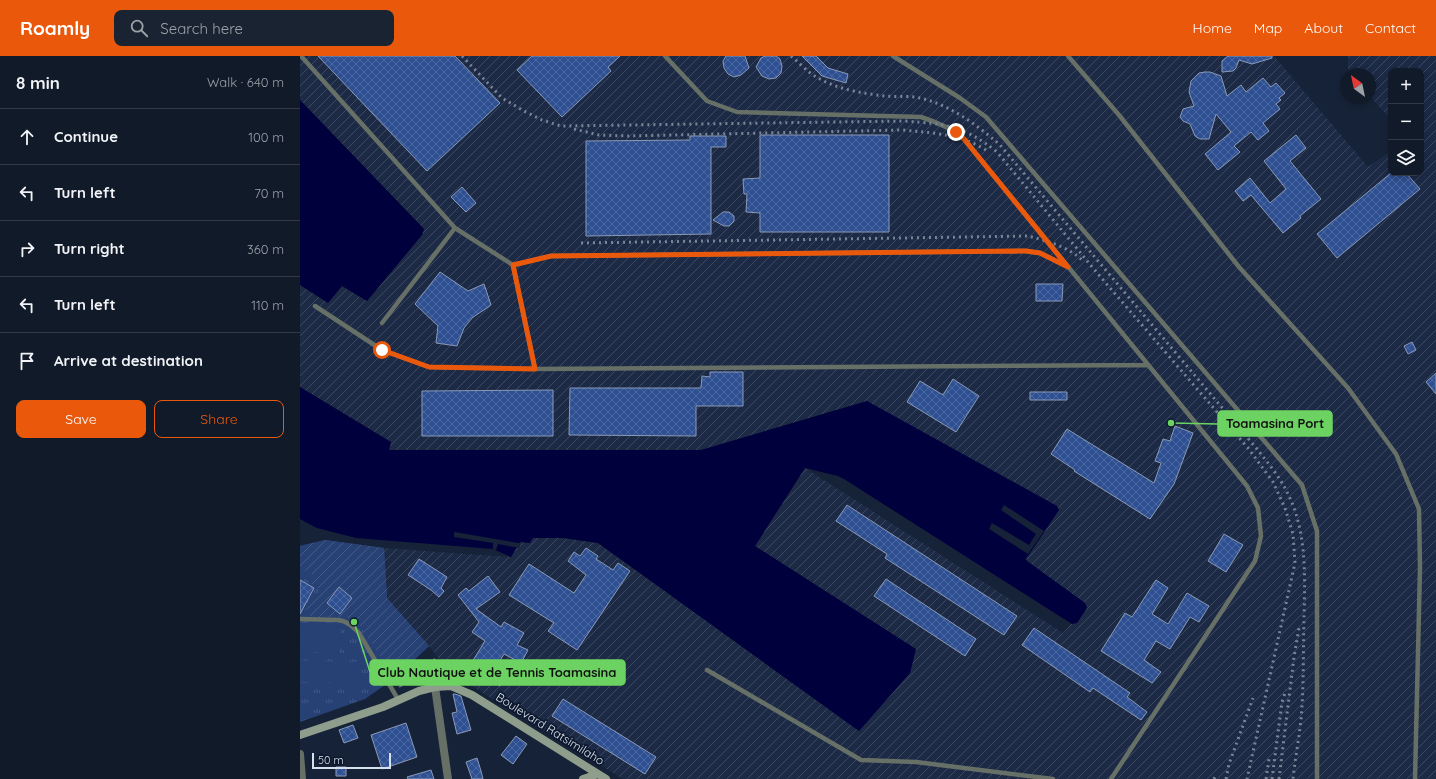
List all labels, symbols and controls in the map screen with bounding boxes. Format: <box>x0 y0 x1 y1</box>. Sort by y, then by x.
search box <box>114 10 394 46</box>
text: Roamly <box>20 16 90 40</box>
icon: search <box>128 17 150 39</box>
text: Search here <box>160 19 243 38</box>
text: Home <box>1193 19 1232 37</box>
text: Map <box>1254 19 1282 37</box>
text: About <box>1304 19 1343 37</box>
text: Contact <box>1365 19 1416 37</box>
north arrow <box>1340 68 1376 104</box>
map controls <box>1388 68 1424 176</box>
button: + <box>1388 68 1424 104</box>
text: 8 min <box>16 72 60 93</box>
text: Walk · 640 m <box>207 74 284 90</box>
button: − <box>1388 104 1424 140</box>
route end <box>947 123 965 141</box>
icon: ahead <box>16 126 38 148</box>
text: Continue <box>54 127 118 146</box>
text: 100 m <box>248 129 284 145</box>
button: layers <box>1388 140 1424 176</box>
icon: left <box>16 182 38 204</box>
text: Turn left <box>54 183 116 202</box>
text: 70 m <box>254 185 284 201</box>
icon: right <box>16 238 38 260</box>
text: Turn right <box>54 239 125 258</box>
text: 360 m <box>247 241 284 257</box>
icon: left <box>16 294 38 316</box>
text: Turn left <box>54 295 116 314</box>
text: 110 m <box>251 297 284 313</box>
route start <box>373 341 391 359</box>
icon: arrive <box>16 350 38 372</box>
text: Arrive at destination <box>54 351 203 370</box>
button: Save <box>16 400 146 438</box>
button: Share <box>154 400 284 438</box>
callout: Toamasina Port <box>1218 411 1332 436</box>
text: Toamasina Port <box>1226 415 1324 431</box>
callout: Club Nautique et de Tennis Toamasina <box>370 660 625 685</box>
text: Club Nautique et de Tennis Toamasina <box>378 664 616 680</box>
street label: Boulevard Ratsimilaho <box>493 689 607 768</box>
scale bar <box>312 751 391 770</box>
text: 50 m <box>318 753 344 767</box>

